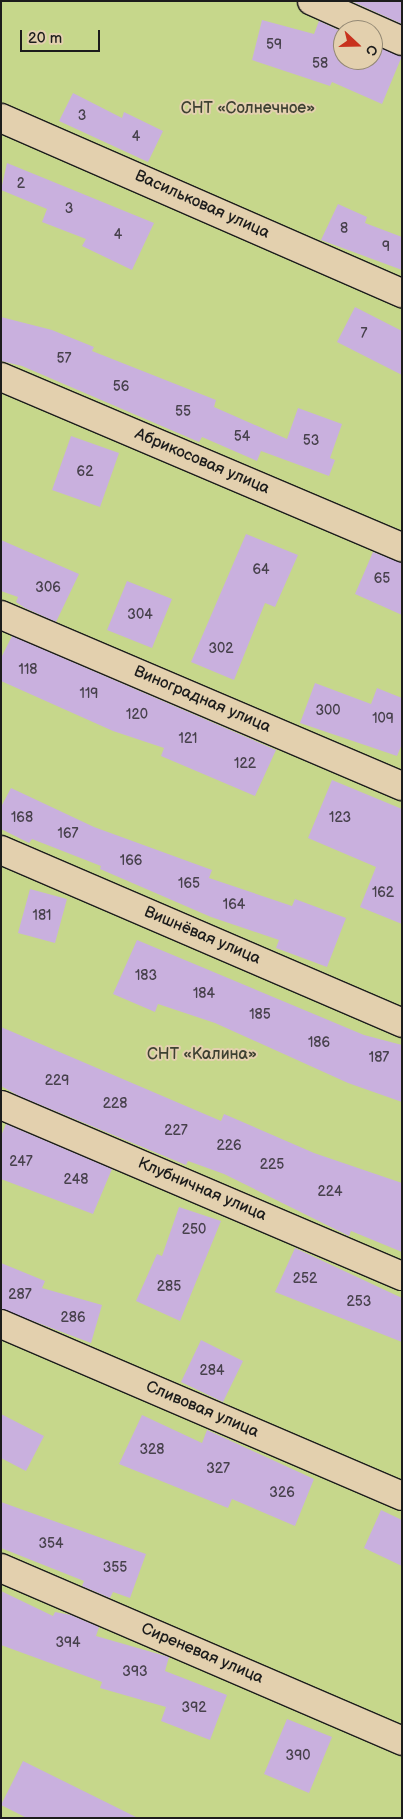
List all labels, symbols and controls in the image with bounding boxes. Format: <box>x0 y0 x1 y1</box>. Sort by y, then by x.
scale bar <box>22 20 102 52</box>
north arrow <box>333 20 383 70</box>
text: 20 m <box>28 29 62 48</box>
house number: 59 <box>266 37 282 53</box>
text: С <box>362 43 381 58</box>
house number: 58 <box>312 56 328 72</box>
park label: СНТ «Солнечное» <box>181 99 315 119</box>
house number: 3 <box>78 108 86 124</box>
house number: 4 <box>132 129 140 145</box>
street label: Васильковая улица <box>132 167 272 243</box>
house number: 2 <box>17 176 25 192</box>
house number: 3 <box>65 201 73 217</box>
house number: 8 <box>340 221 348 237</box>
house number: 4 <box>114 227 122 243</box>
house number: 9 <box>382 239 390 255</box>
house number: 7 <box>361 326 367 342</box>
house number: 57 <box>57 351 71 367</box>
house number: 56 <box>113 379 129 395</box>
house number: 55 <box>175 404 191 420</box>
street label: Абрикосовая улица <box>132 425 272 499</box>
house number: 54 <box>234 429 250 445</box>
house number: 53 <box>303 433 319 449</box>
house number: 62 <box>77 464 93 480</box>
house number: 64 <box>252 562 270 578</box>
house number: 65 <box>374 571 390 587</box>
house number: 306 <box>35 580 61 596</box>
house number: 304 <box>127 607 153 623</box>
house number: 302 <box>208 641 234 657</box>
house number: 118 <box>19 662 37 678</box>
street label: Виноградная улица <box>131 662 273 738</box>
house number: 119 <box>80 686 98 702</box>
house number: 300 <box>315 703 341 719</box>
house number: 120 <box>126 707 148 723</box>
house number: 109 <box>372 711 394 727</box>
house number: 121 <box>179 731 197 747</box>
house number: 122 <box>234 756 256 772</box>
house number: 168 <box>11 810 33 826</box>
house number: 123 <box>329 810 351 826</box>
house number: 167 <box>58 826 78 842</box>
house number: 166 <box>120 853 142 869</box>
house number: 165 <box>178 876 200 892</box>
house number: 162 <box>372 885 394 901</box>
house number: 164 <box>223 897 245 913</box>
street label: Вишнёвая улица <box>141 903 263 969</box>
house number: 181 <box>33 908 51 924</box>
house number: 183 <box>135 968 157 984</box>
house number: 184 <box>193 986 215 1002</box>
house number: 185 <box>249 1007 271 1023</box>
house number: 186 <box>308 1035 330 1051</box>
park label: СНТ «Калина» <box>147 1045 257 1065</box>
house number: 187 <box>369 1050 389 1066</box>
house number: 229 <box>45 1073 69 1089</box>
house number: 228 <box>103 1096 127 1112</box>
house number: 227 <box>164 1123 188 1139</box>
house number: 226 <box>216 1138 242 1154</box>
house number: 247 <box>9 1154 33 1170</box>
street label: Клубничная улица <box>135 1154 269 1226</box>
house number: 225 <box>260 1157 284 1173</box>
house number: 248 <box>64 1172 88 1188</box>
house number: 224 <box>318 1184 342 1200</box>
house number: 250 <box>182 1222 206 1238</box>
house number: 252 <box>293 1271 317 1287</box>
house number: 285 <box>157 1279 181 1295</box>
house number: 287 <box>8 1287 32 1303</box>
house number: 253 <box>347 1294 371 1310</box>
house number: 286 <box>61 1310 85 1326</box>
house number: 284 <box>200 1363 224 1379</box>
street label: Сливовая улица <box>143 1378 261 1442</box>
house number: 328 <box>139 1442 165 1458</box>
house number: 327 <box>206 1461 230 1477</box>
house number: 326 <box>269 1485 295 1501</box>
house number: 354 <box>38 1536 64 1552</box>
house number: 355 <box>103 1560 127 1576</box>
street label: Сиреневая улица <box>138 1620 266 1688</box>
house number: 394 <box>55 1635 81 1651</box>
house number: 393 <box>122 1664 148 1680</box>
house number: 392 <box>182 1700 206 1716</box>
house number: 390 <box>286 1748 310 1764</box>

